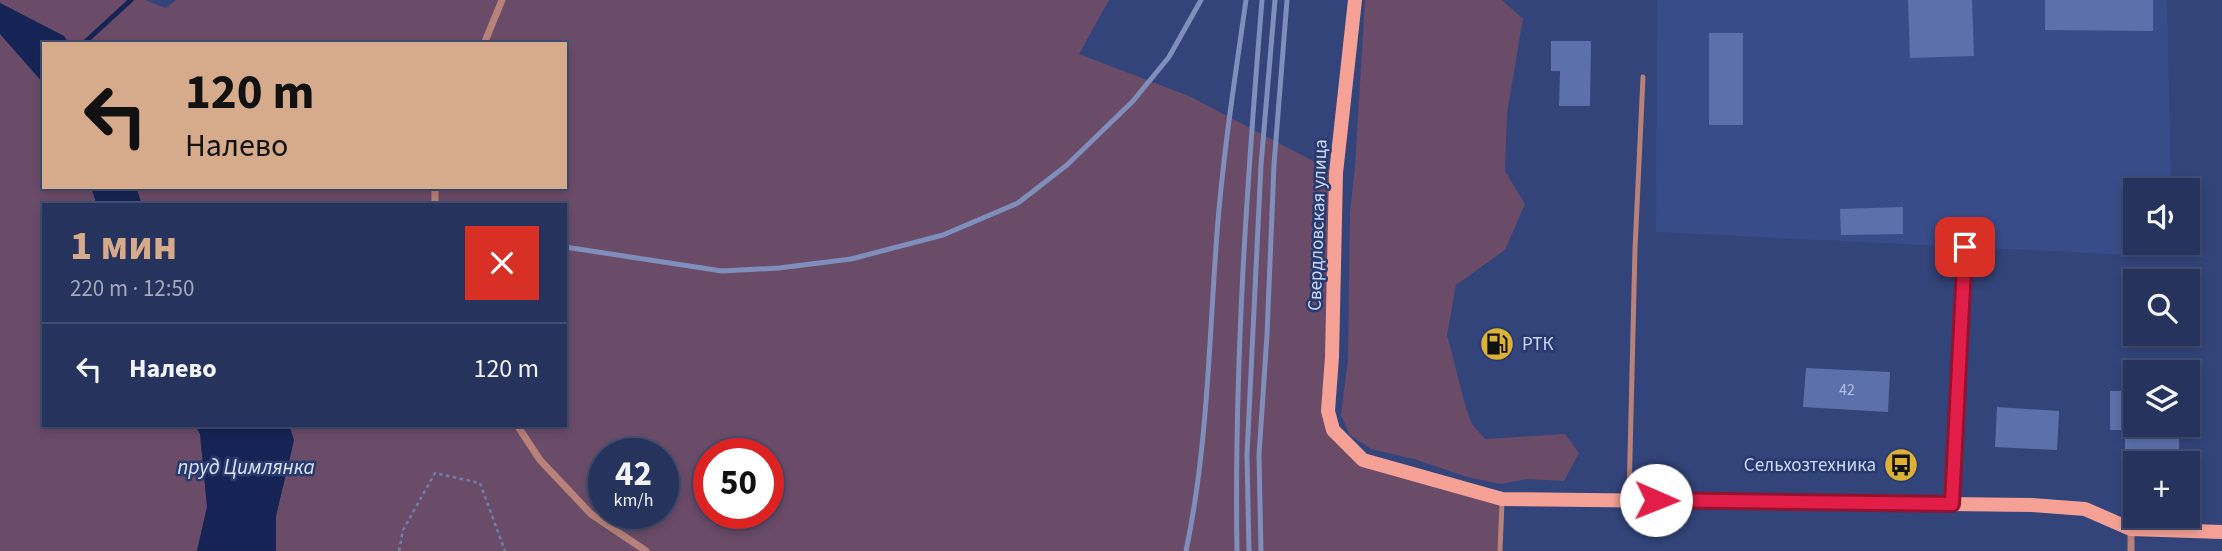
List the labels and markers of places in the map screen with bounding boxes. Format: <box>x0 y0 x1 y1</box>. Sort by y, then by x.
pin <box>1935 217 1995 277</box>
fuel station icon: РТК <box>1478 325 1516 363</box>
place label: РТК <box>1522 331 1554 358</box>
bus stop icon: Сельхозтехника <box>1882 446 1920 484</box>
place label: Сельхозтехника <box>1744 452 1876 479</box>

